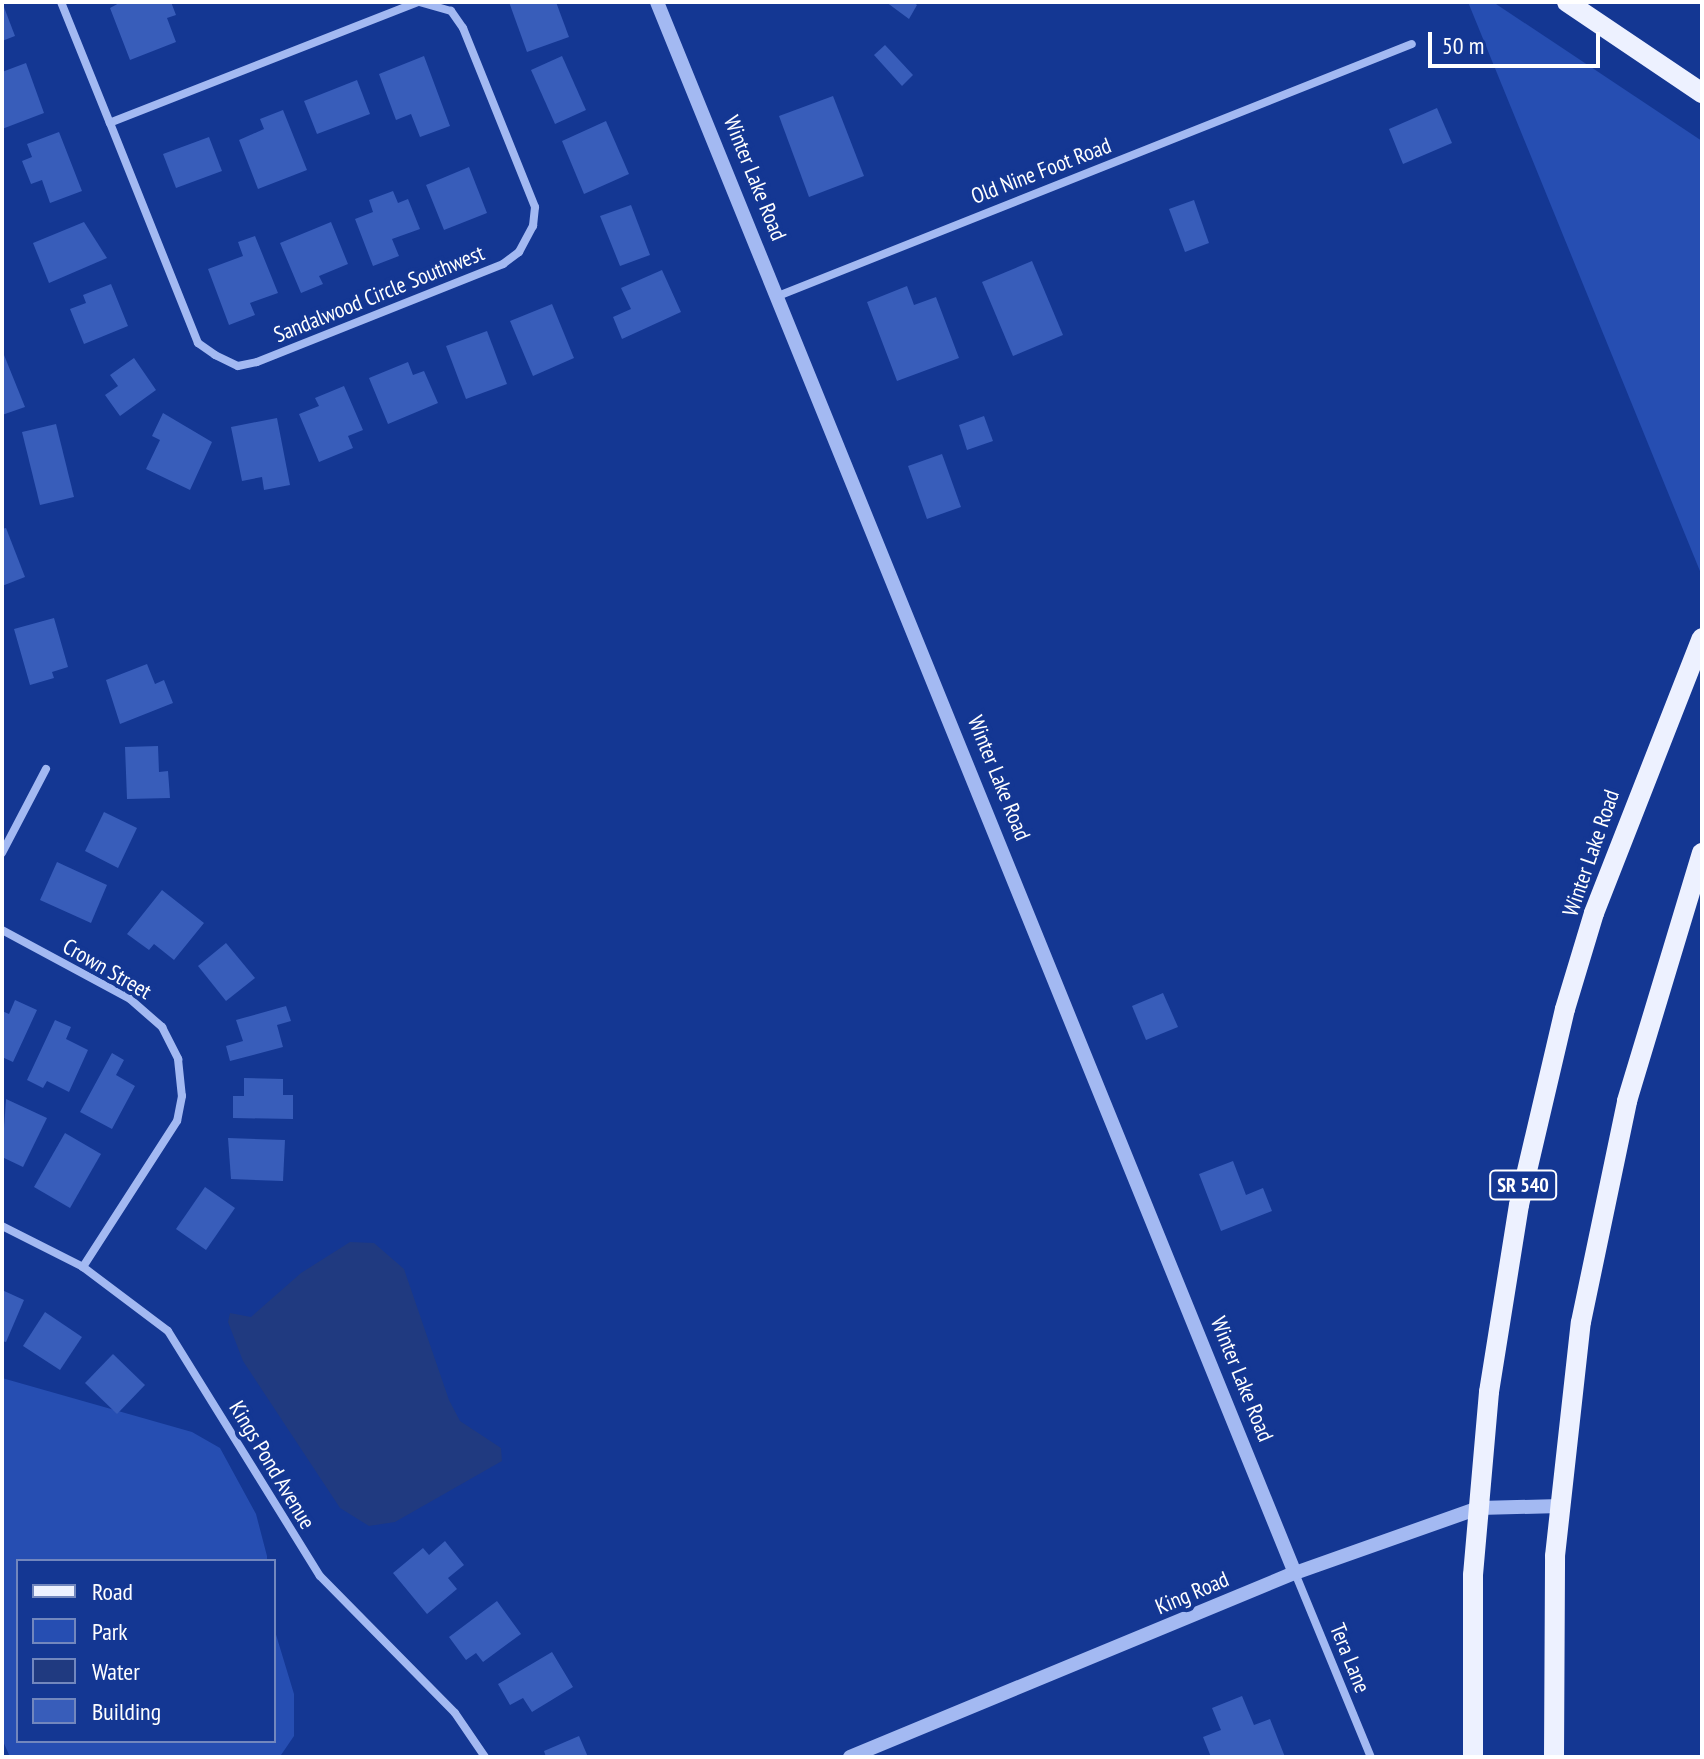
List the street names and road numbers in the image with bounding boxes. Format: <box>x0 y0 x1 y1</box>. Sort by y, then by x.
street label: Winter Lake Road <box>718 112 792 244</box>
street label: Old Nine Foot Road <box>967 132 1115 210</box>
street label: Sandalwood Circle Southwest <box>270 240 488 348</box>
street label: Winter Lake Road <box>962 712 1036 844</box>
street label: Winter Lake Road <box>1557 786 1625 920</box>
street label: Crown Street <box>58 933 156 1005</box>
road number: SR 540 <box>1489 1169 1557 1201</box>
street label: Winter Lake Road <box>1205 1313 1279 1445</box>
street label: Kings Pond Avenue <box>223 1396 321 1534</box>
street label: King Road <box>1151 1566 1233 1620</box>
street label: Tera Lane <box>1324 1619 1376 1697</box>

